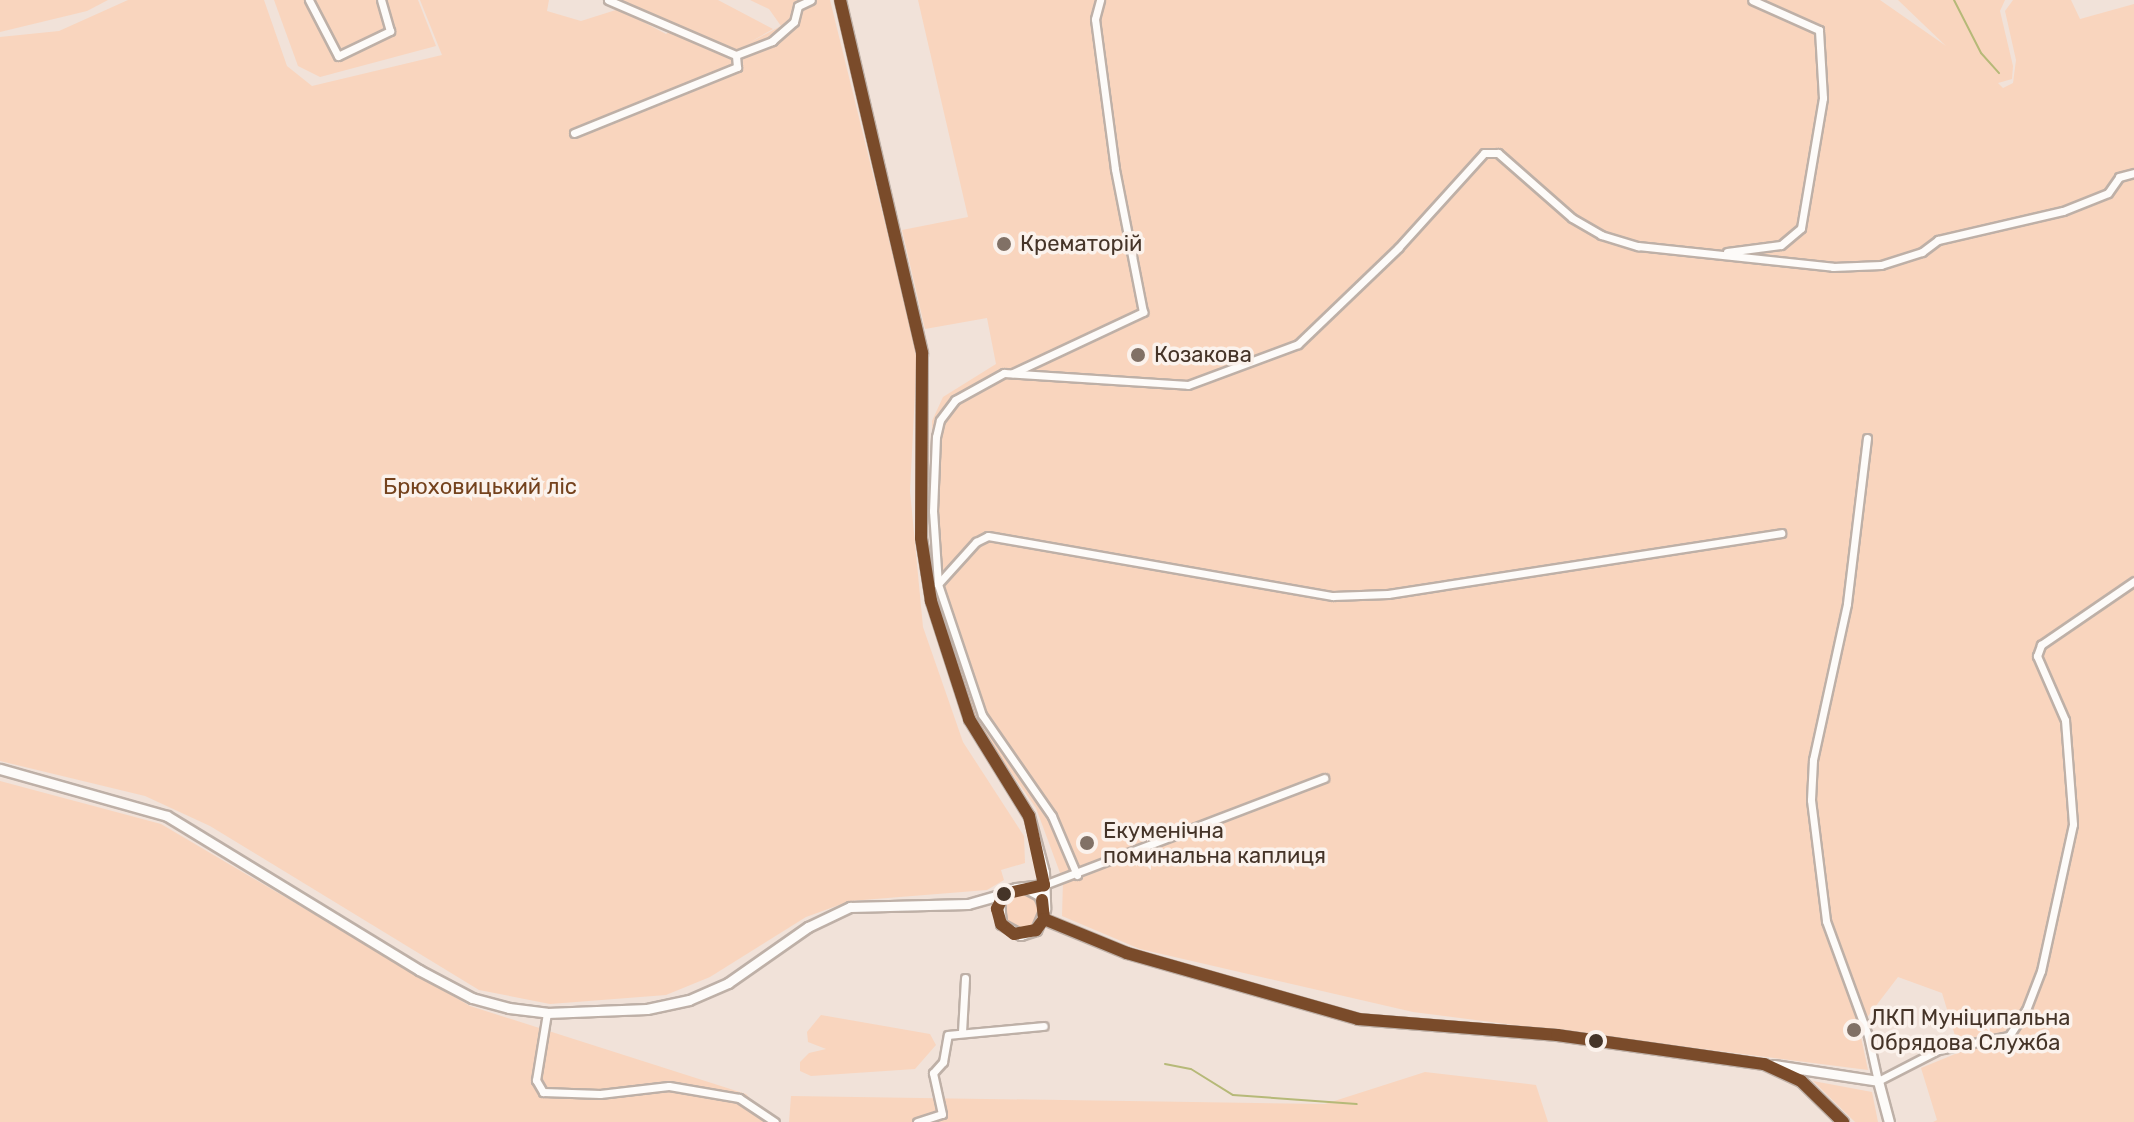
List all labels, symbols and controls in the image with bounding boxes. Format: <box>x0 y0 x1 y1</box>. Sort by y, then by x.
place label: Крематорій <box>1020 231 1142 257</box>
marker: Крематорій <box>995 235 1013 253</box>
place label: Козакова <box>1154 342 1252 368</box>
marker: Козакова <box>1129 346 1147 364</box>
park label: Брюховицький ліс <box>383 474 577 500</box>
place label: Екуменічна поминальна каплиця <box>1103 817 1326 868</box>
marker: Екуменічна поминальна каплиця <box>1078 834 1096 852</box>
unlabelled marker <box>996 886 1012 902</box>
place label: ЛКП Муніципальна Обрядова Служба <box>1870 1004 2070 1056</box>
marker: ЛКП Муніципальна Обрядова Служба <box>1845 1021 1863 1039</box>
unlabelled marker <box>1588 1033 1604 1049</box>

